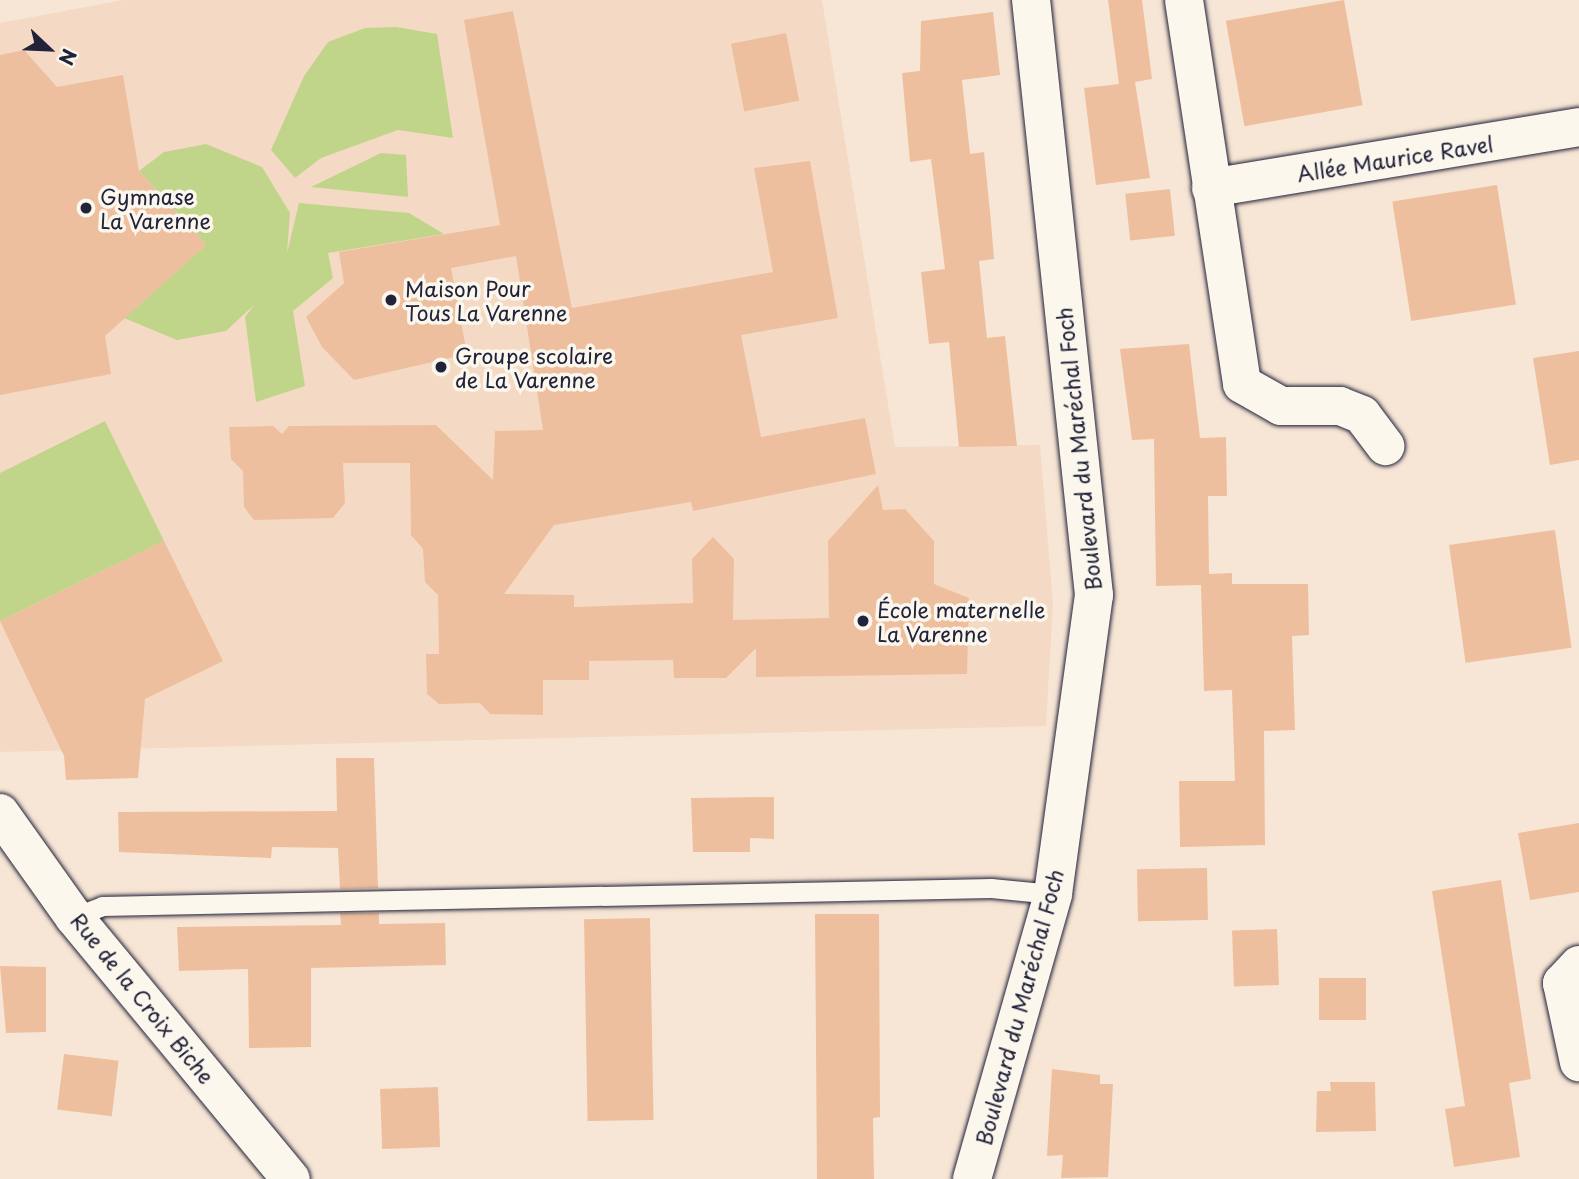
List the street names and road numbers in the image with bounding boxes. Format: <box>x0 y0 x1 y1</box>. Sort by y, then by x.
street label: Allée Maurice Ravel <box>1294 130 1496 186</box>
street label: Boulevard du Maréchal Foch <box>1051 306 1105 592</box>
street label: Boulevard du Maréchal Foch <box>970 866 1068 1148</box>
street label: Rue de la Croix Biche <box>65 906 221 1090</box>

